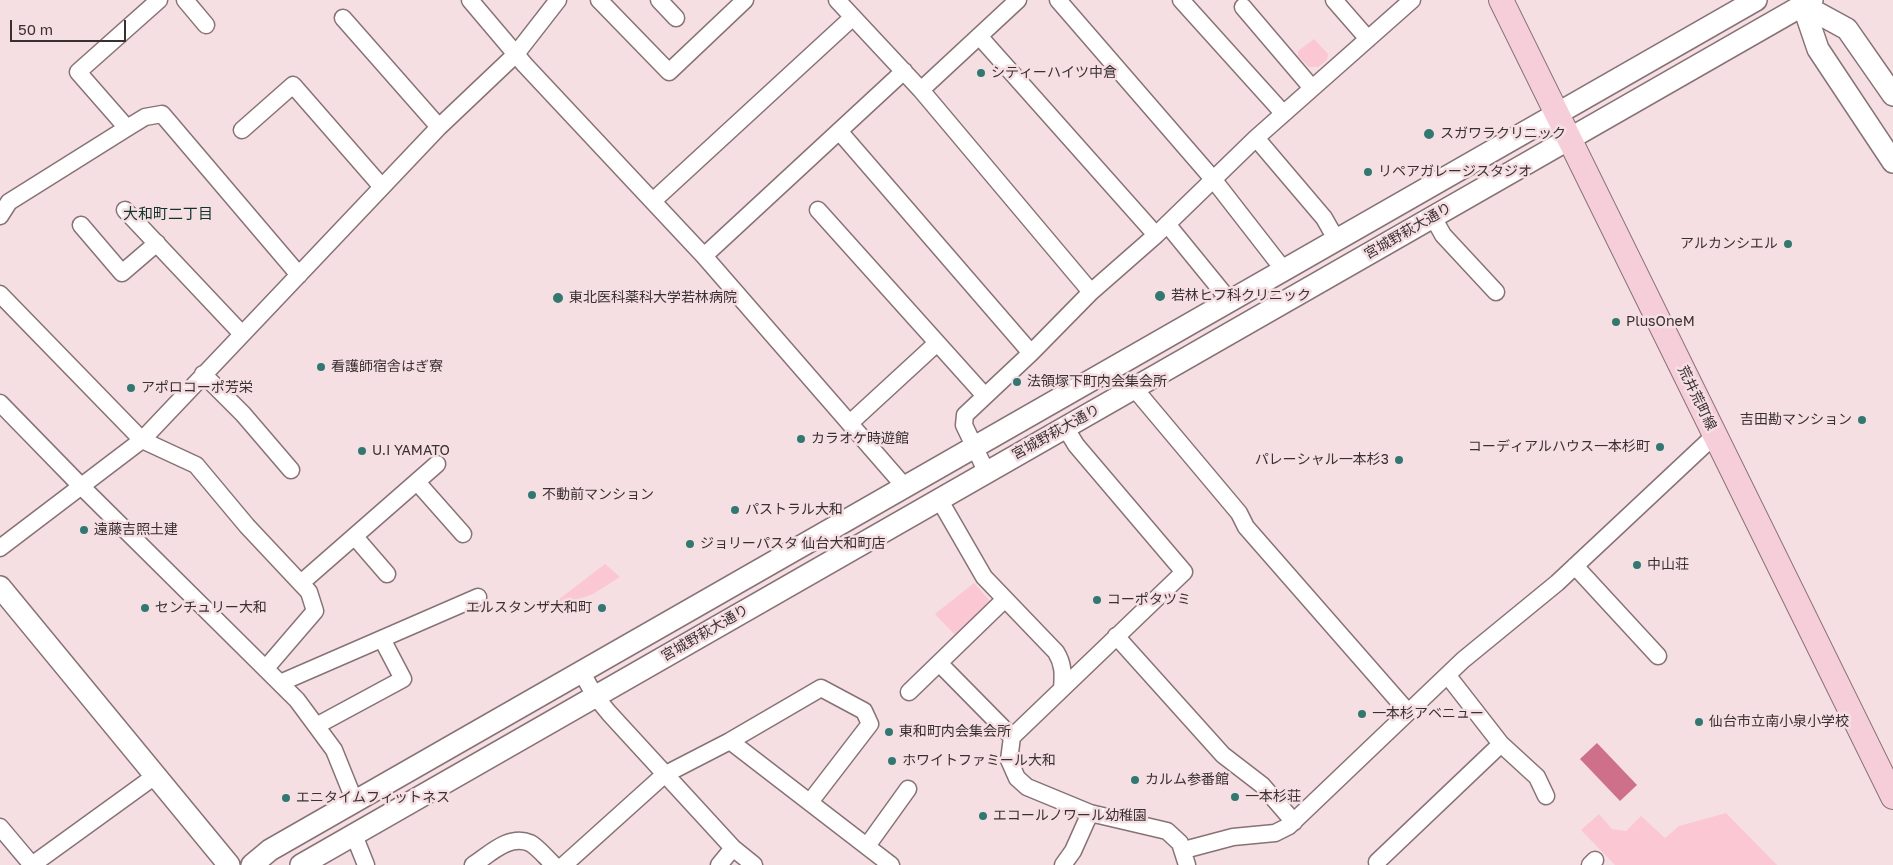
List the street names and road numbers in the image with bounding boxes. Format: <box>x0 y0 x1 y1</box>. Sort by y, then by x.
street label: 宮城野萩大通り <box>1361 199 1455 263</box>
street label: 荒井荒町線 <box>1674 363 1720 433</box>
street label: 宮城野萩大通り <box>1009 401 1103 463</box>
street label: 宮城野萩大通り <box>658 601 752 665</box>

